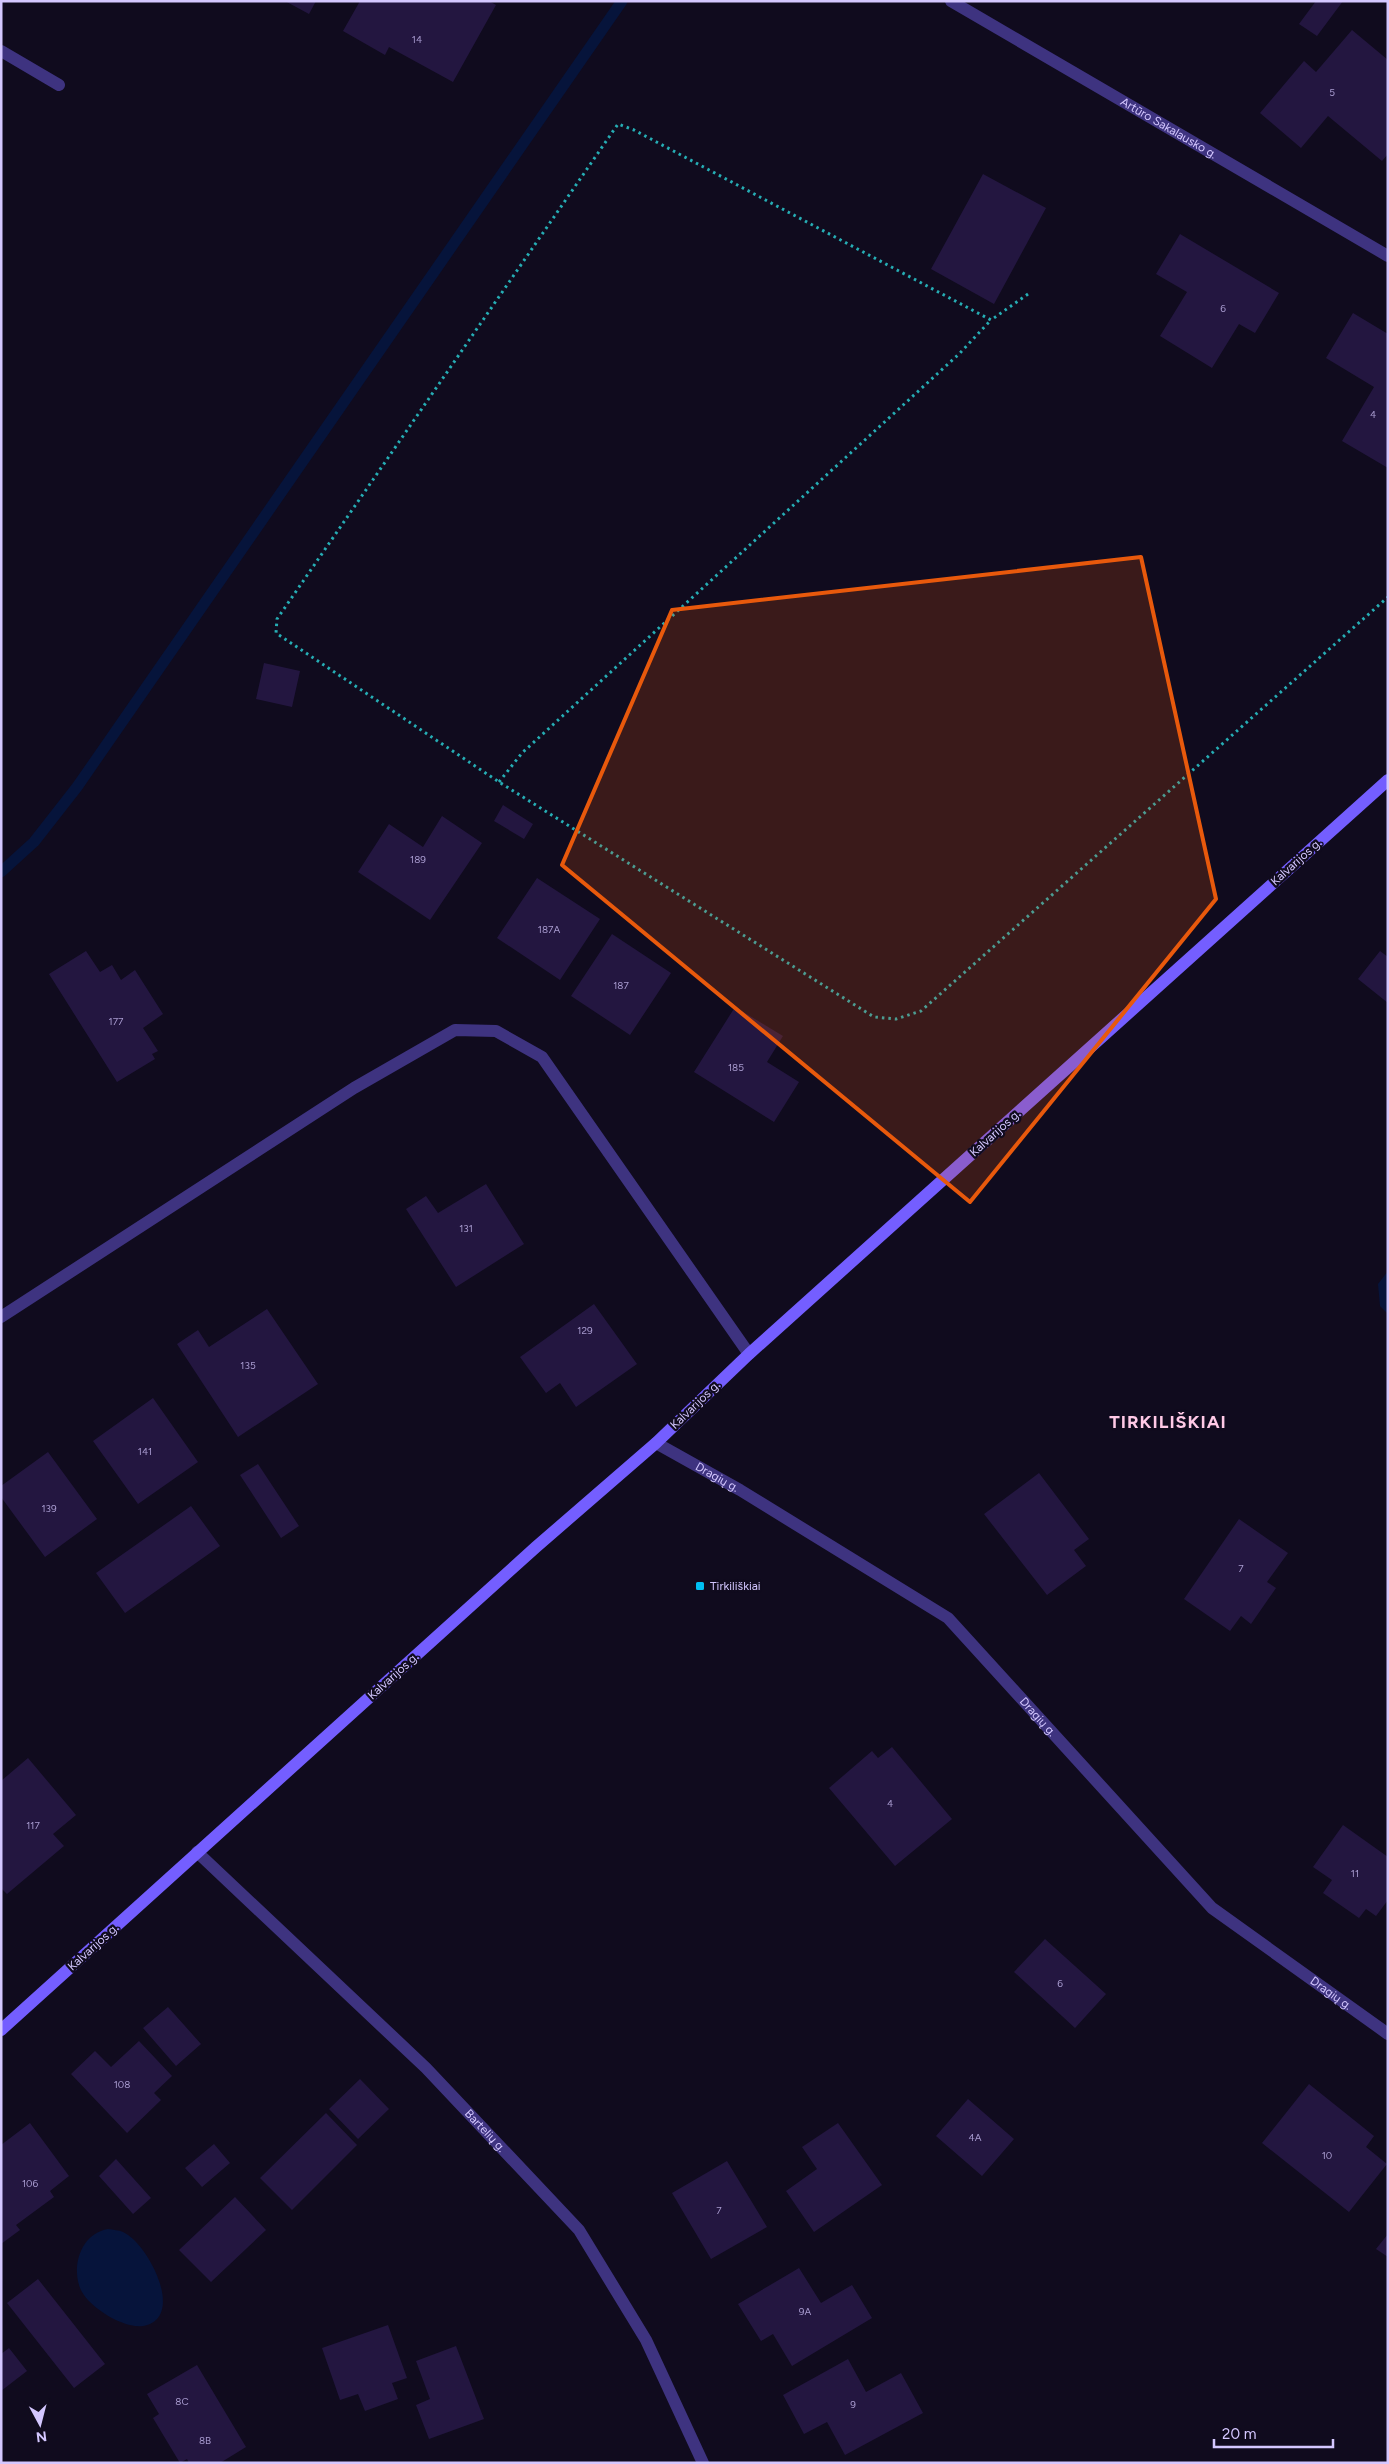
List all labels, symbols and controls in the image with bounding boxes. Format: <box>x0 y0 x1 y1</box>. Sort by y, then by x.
house number: 14 <box>412 33 422 46</box>
house number: 5 <box>1329 86 1335 99</box>
street label: Artūro Sakalausko g. <box>1118 94 1219 162</box>
house number: 6 <box>1220 302 1226 315</box>
house number: 4 <box>1370 408 1376 421</box>
street label: Kalvarijos g. <box>1268 836 1324 888</box>
house number: 189 <box>410 853 426 866</box>
house number: 187A <box>538 923 560 936</box>
house number: 187 <box>613 979 629 992</box>
house number: 177 <box>109 1015 124 1028</box>
house number: 185 <box>728 1061 744 1074</box>
street label: Kalvarijos g. <box>967 1107 1023 1159</box>
house number: 131 <box>459 1222 473 1235</box>
house number: 129 <box>577 1324 593 1337</box>
house number: 135 <box>240 1359 256 1372</box>
street label: Kalvarijos g. <box>667 1378 723 1432</box>
district label: TIRKILIŠKIAI <box>1109 1411 1227 1433</box>
house number: 141 <box>138 1445 152 1458</box>
street label: Dragių g. <box>693 1459 741 1495</box>
house number: 139 <box>41 1502 57 1515</box>
house number: 7 <box>1238 1562 1244 1575</box>
place label: Tirkiliškiai <box>710 1579 761 1593</box>
marker: Tirkiliškiai <box>694 1580 706 1592</box>
street label: Kalvarijos g. <box>365 1650 421 1702</box>
street label: Dragių g. <box>1017 1694 1059 1739</box>
house number: 4 <box>887 1797 893 1810</box>
house number: 117 <box>26 1819 40 1832</box>
house number: 11 <box>1351 1867 1359 1880</box>
street label: Kalvarijos g. <box>65 1921 121 1973</box>
street label: Dragių g. <box>1308 1974 1354 2013</box>
house number: 6 <box>1057 1977 1063 1990</box>
house number: 108 <box>114 2078 130 2091</box>
street label: Bartelių g. <box>462 2107 509 2155</box>
house number: 4A <box>969 2131 982 2144</box>
house number: 10 <box>1322 2149 1332 2162</box>
house number: 106 <box>22 2177 38 2190</box>
house number: 7 <box>716 2204 722 2217</box>
house number: 9A <box>799 2305 811 2318</box>
house number: 8C <box>175 2395 189 2408</box>
house number: 9 <box>850 2398 856 2411</box>
north arrow <box>15 2399 65 2449</box>
scale bar <box>1214 2416 1333 2448</box>
text: 20 m <box>1222 2425 1256 2443</box>
text: N <box>35 2427 48 2446</box>
house number: 8B <box>199 2434 211 2447</box>

